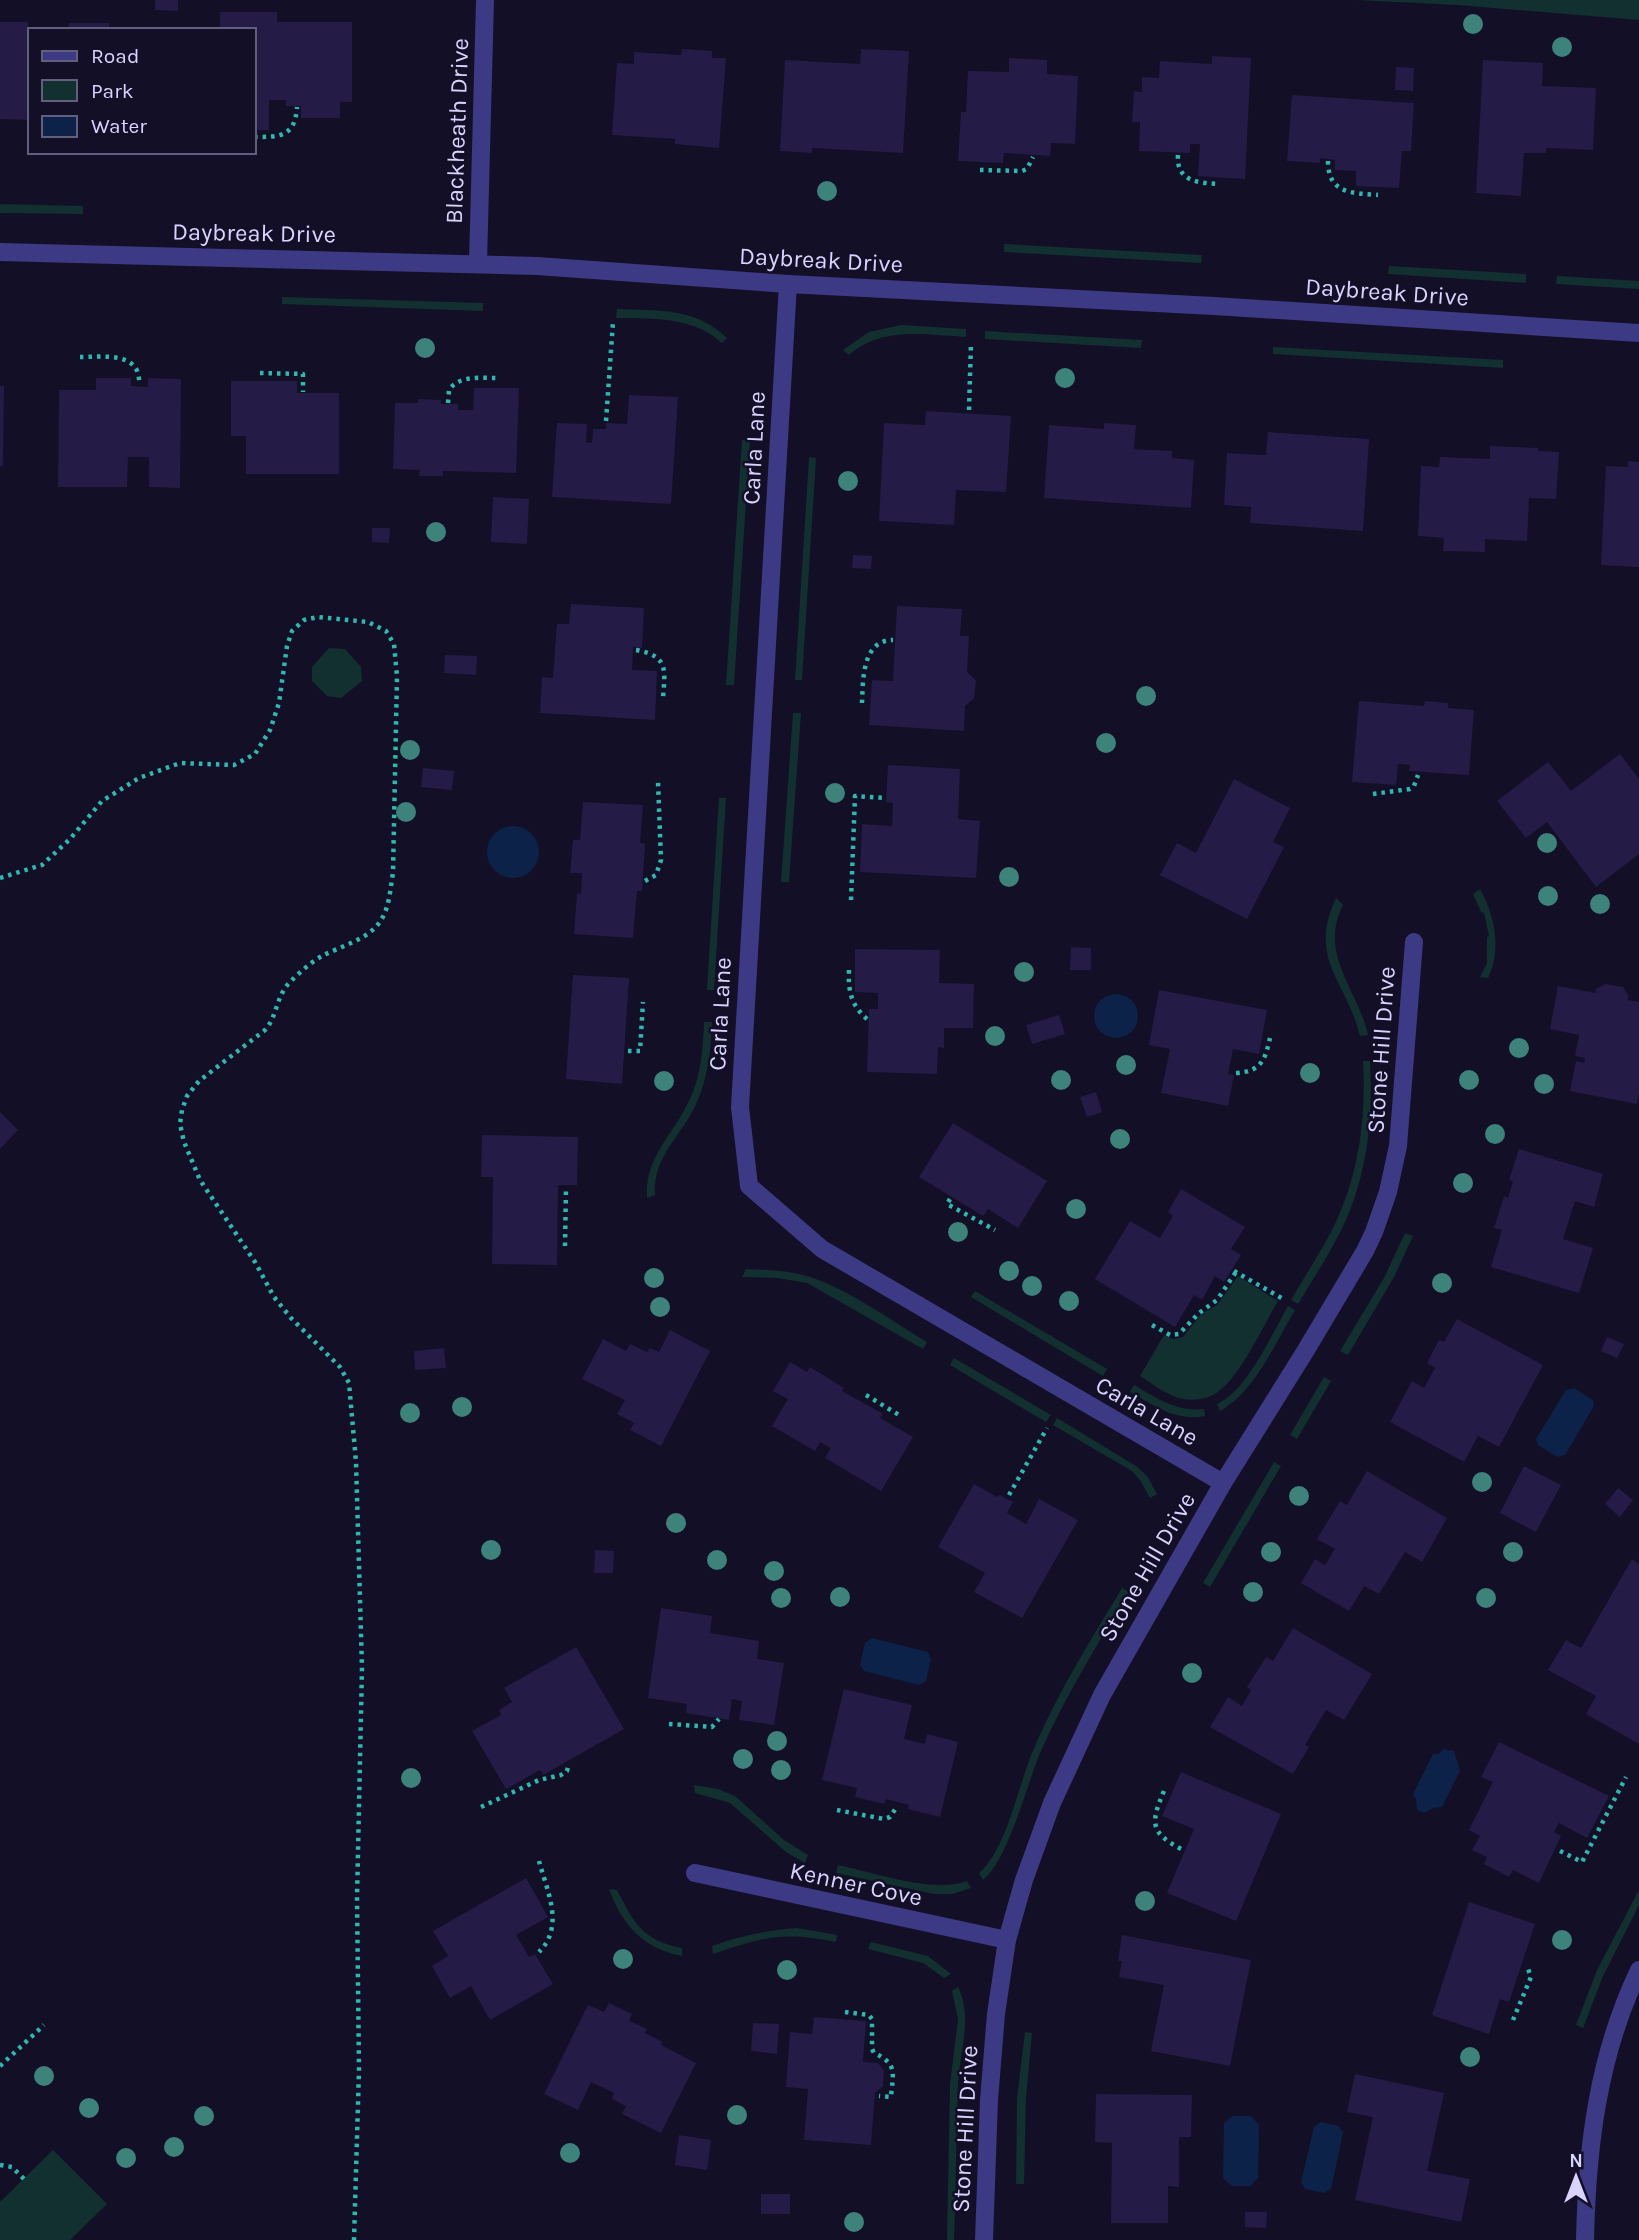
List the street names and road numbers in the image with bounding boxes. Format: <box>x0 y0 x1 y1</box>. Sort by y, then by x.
street label: Blackheath Drive <box>440 38 474 224</box>
street label: Daybreak Drive <box>172 218 336 248</box>
street label: Daybreak Drive <box>738 242 904 278</box>
street label: Daybreak Drive <box>1304 272 1470 312</box>
street label: Carla Lane <box>737 391 771 505</box>
street label: Carla Lane <box>703 957 737 1071</box>
street label: Stone Hill Drive <box>1361 965 1401 1135</box>
street label: Carla Lane <box>1091 1371 1203 1451</box>
street label: Stone Hill Drive <box>1093 1487 1201 1647</box>
street label: Kenner Cove <box>787 1856 925 1912</box>
street label: Stone Hill Drive <box>947 2045 983 2213</box>

